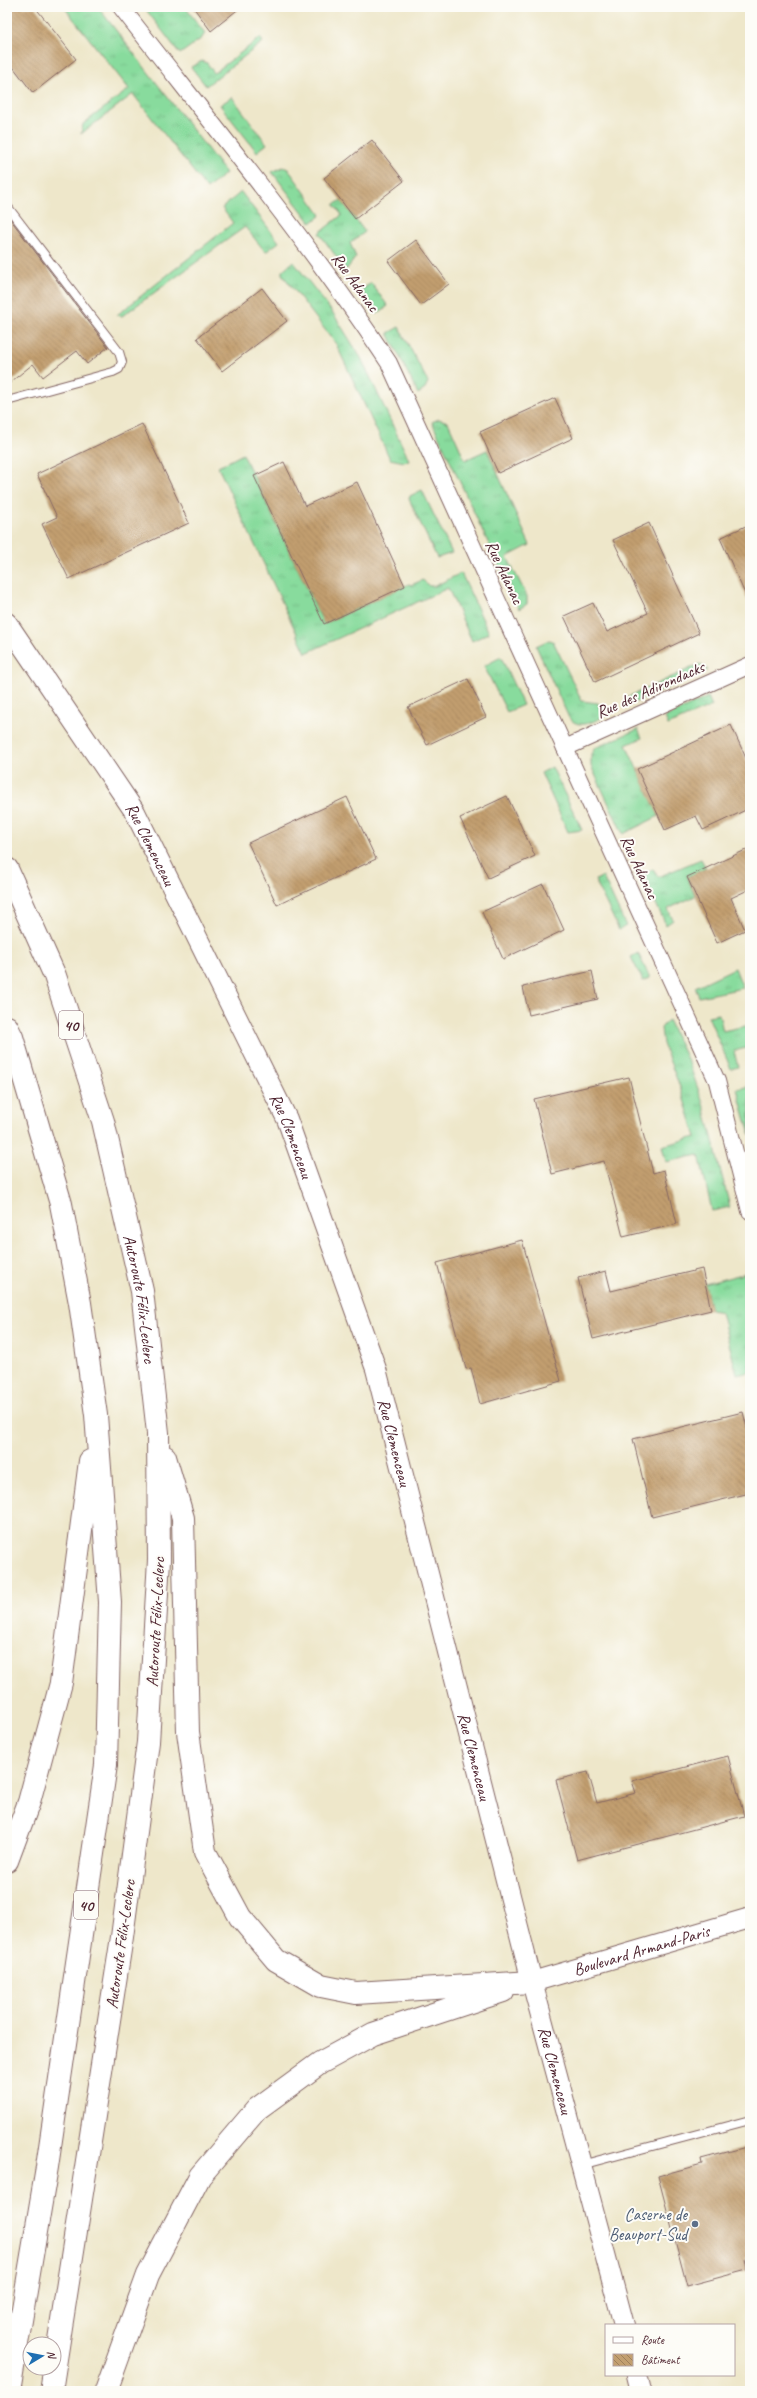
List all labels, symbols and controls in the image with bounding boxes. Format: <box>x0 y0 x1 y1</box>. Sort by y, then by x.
street label: Rue Adanac <box>327 249 385 317</box>
street label: Rue Adanac <box>481 537 529 608</box>
street label: Rue des Adirondacks <box>593 655 710 723</box>
street label: Rue Clemenceau <box>121 799 180 891</box>
street label: Rue Adanac <box>616 832 664 903</box>
road number: 40 <box>59 1011 83 1039</box>
street label: Rue Clemenceau <box>265 1090 318 1183</box>
street label: Autoroute Félix-Leclerc <box>118 1233 160 1365</box>
street label: Rue Clemenceau <box>373 1397 416 1490</box>
street label: Autoroute Félix-Leclerc <box>142 1556 169 1687</box>
street label: Rue Clemenceau <box>453 1711 496 1804</box>
street label: Autoroute Félix-Leclerc <box>101 1877 140 2010</box>
road number: 40 <box>74 1891 98 1919</box>
street label: Boulevard Armand-Paris <box>571 1920 713 1980</box>
street label: Rue Clemenceau <box>533 2024 577 2118</box>
place label: Caserne de Beauport-Sud <box>609 2204 689 2245</box>
marker: Caserne de Beauport-Sud <box>690 2219 700 2229</box>
legend <box>605 2324 735 2376</box>
text: Route <box>641 2332 665 2348</box>
north arrow <box>22 2336 62 2376</box>
text: N <box>44 2350 60 2361</box>
text: Bâtiment <box>641 2352 680 2368</box>

